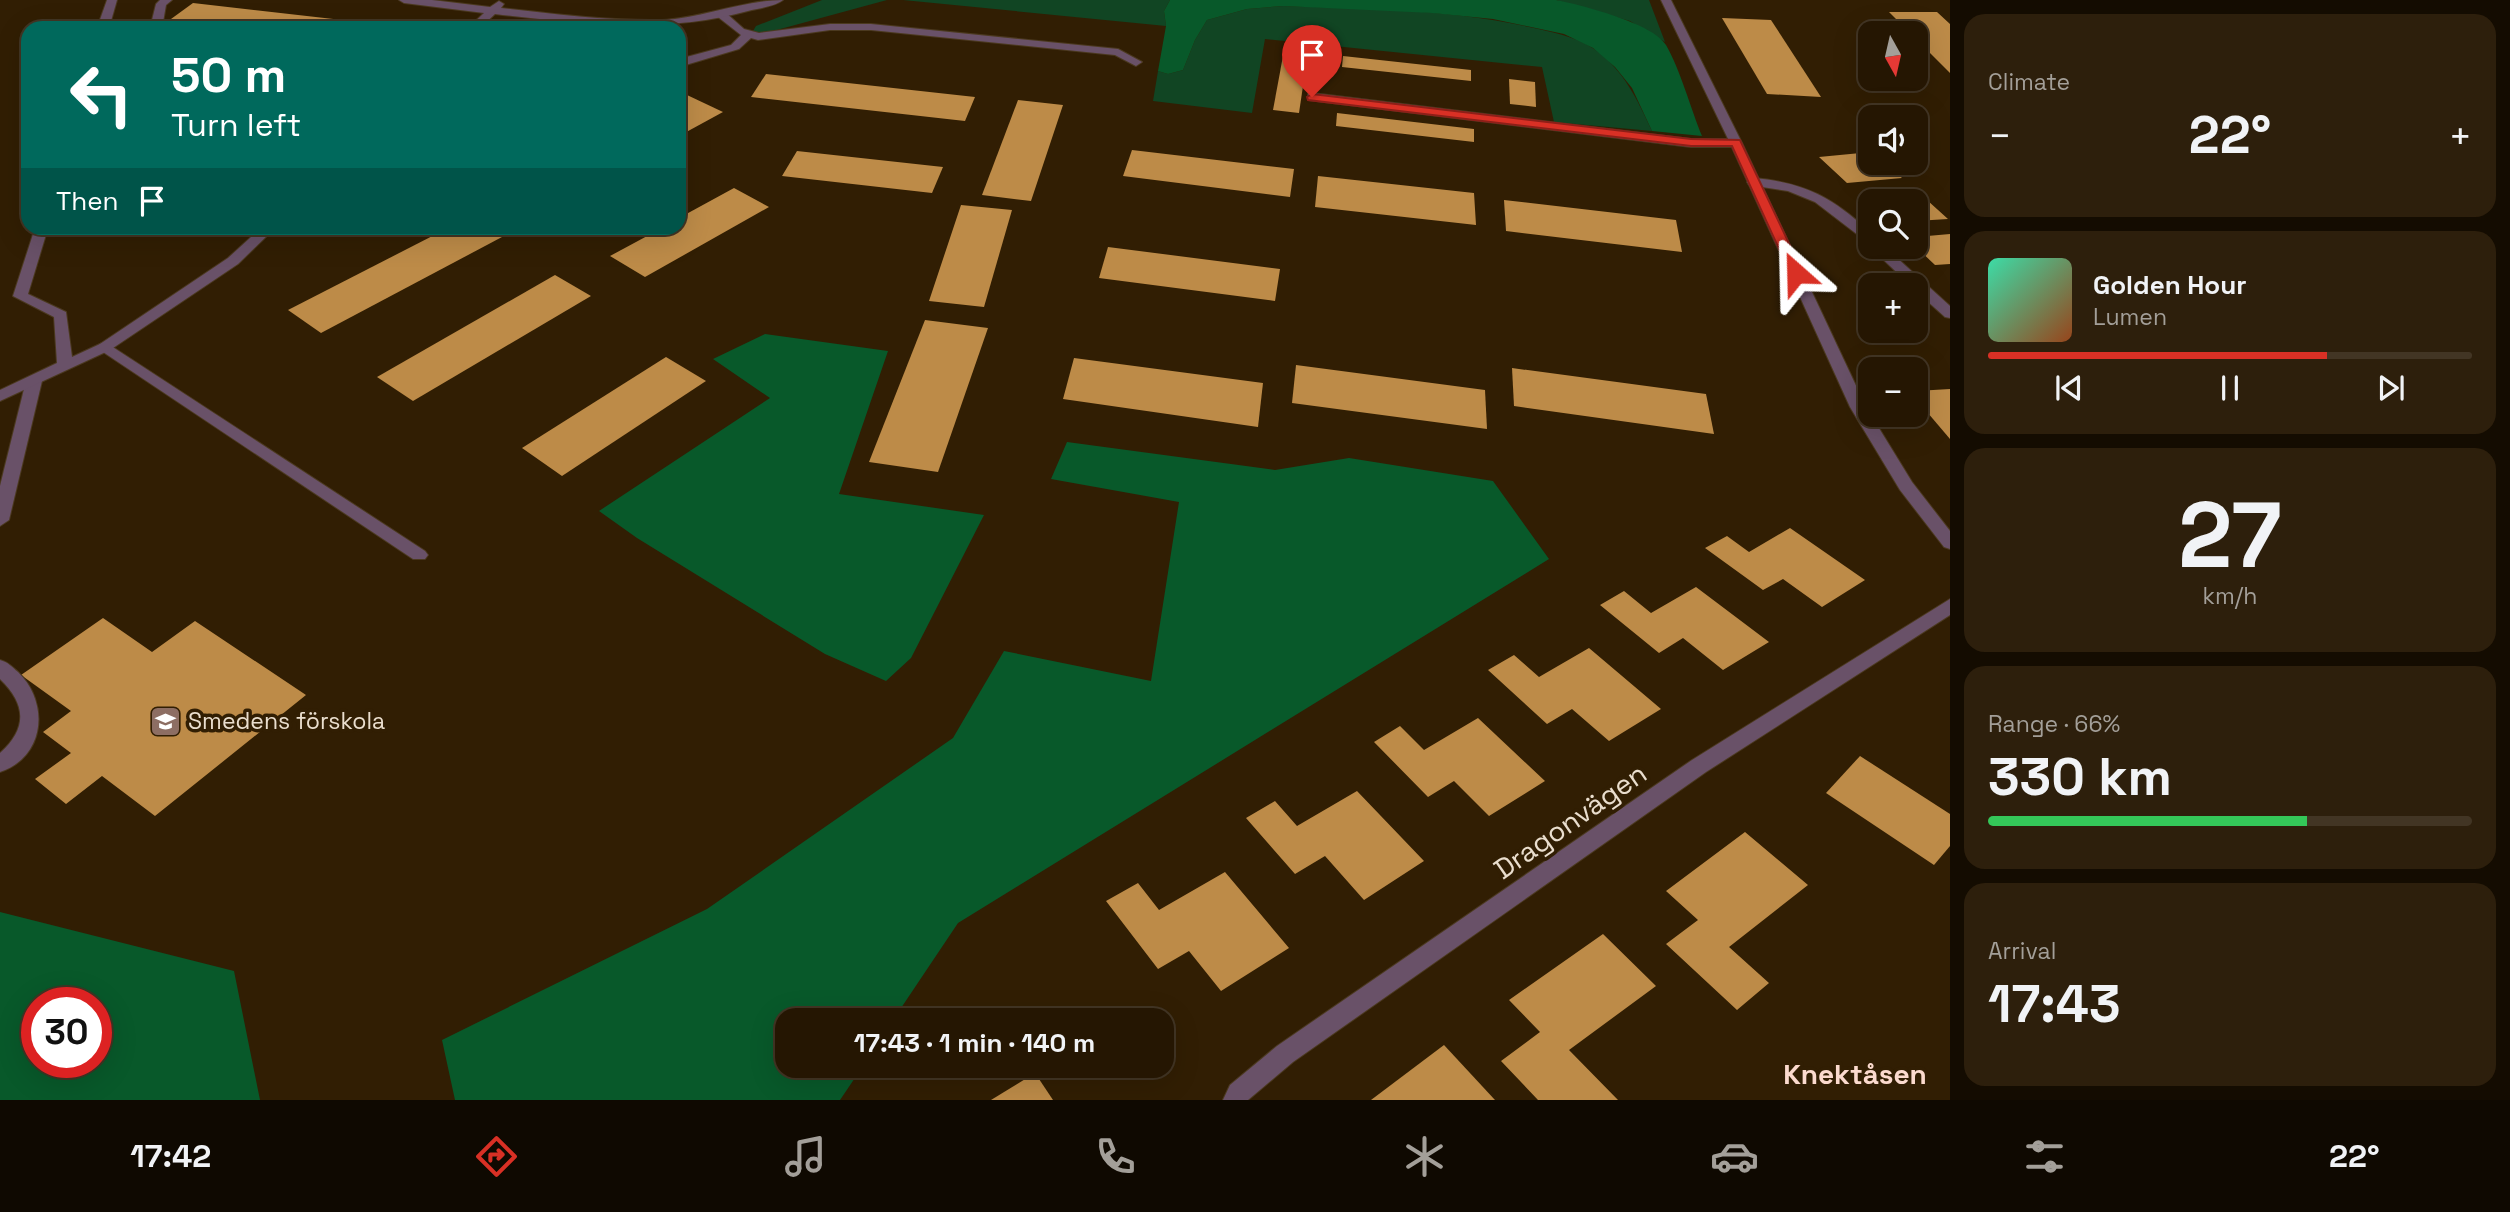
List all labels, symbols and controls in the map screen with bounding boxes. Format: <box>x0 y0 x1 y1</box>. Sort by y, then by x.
north arrow <box>1858 21 1928 91</box>
map controls <box>1858 21 1928 427</box>
pin <box>1282 25 1342 97</box>
icon: arrive <box>1293 36 1331 74</box>
text: 50 m <box>171 44 286 106</box>
icon: left <box>56 49 147 140</box>
text: Climate <box>1988 67 2070 97</box>
text: 22° <box>2189 102 2271 168</box>
text: Turn left <box>171 105 301 145</box>
button: sound <box>1858 105 1928 175</box>
text: − <box>1988 112 2012 160</box>
text: + <box>2448 112 2472 160</box>
icon: arrive <box>133 182 171 220</box>
text: Then <box>56 184 119 218</box>
button: search <box>1858 189 1928 259</box>
position arrow <box>1759 236 1833 310</box>
text: Golden Hour <box>2093 268 2247 302</box>
button: + <box>1858 273 1928 343</box>
text: Lumen <box>2093 302 2167 332</box>
button: − <box>1858 357 1928 427</box>
icon: previous <box>2050 369 2088 407</box>
icon: pause <box>2211 369 2249 407</box>
icon: next <box>2372 369 2410 407</box>
text: 27 <box>2178 477 2282 594</box>
text: km/h <box>2203 581 2257 611</box>
school or university icon: Smedens förskola <box>148 704 182 738</box>
place label: Smedens förskola <box>188 706 385 736</box>
text: Range · 66% <box>1988 709 2120 739</box>
text: 330 km <box>1988 744 2172 810</box>
street label: Dragonvägen <box>1487 755 1653 887</box>
text: Arrival <box>1988 936 2056 966</box>
text: 17:43 <box>1988 971 2121 1037</box>
speed limit sign: 30 <box>21 987 112 1078</box>
text: 17:43 · 1 min · 140 m <box>854 1026 1095 1060</box>
district label: Knektåsen <box>1783 1056 1927 1092</box>
icon: directions <box>472 1132 521 1181</box>
icon: music <box>781 1132 830 1181</box>
icon: phone <box>1091 1132 1140 1181</box>
icon: climate <box>1400 1132 1449 1181</box>
icon: car <box>1710 1132 1759 1181</box>
icon: filters <box>2020 1132 2069 1181</box>
text: 17:42 <box>130 1136 211 1176</box>
text: 22° <box>2329 1136 2380 1176</box>

